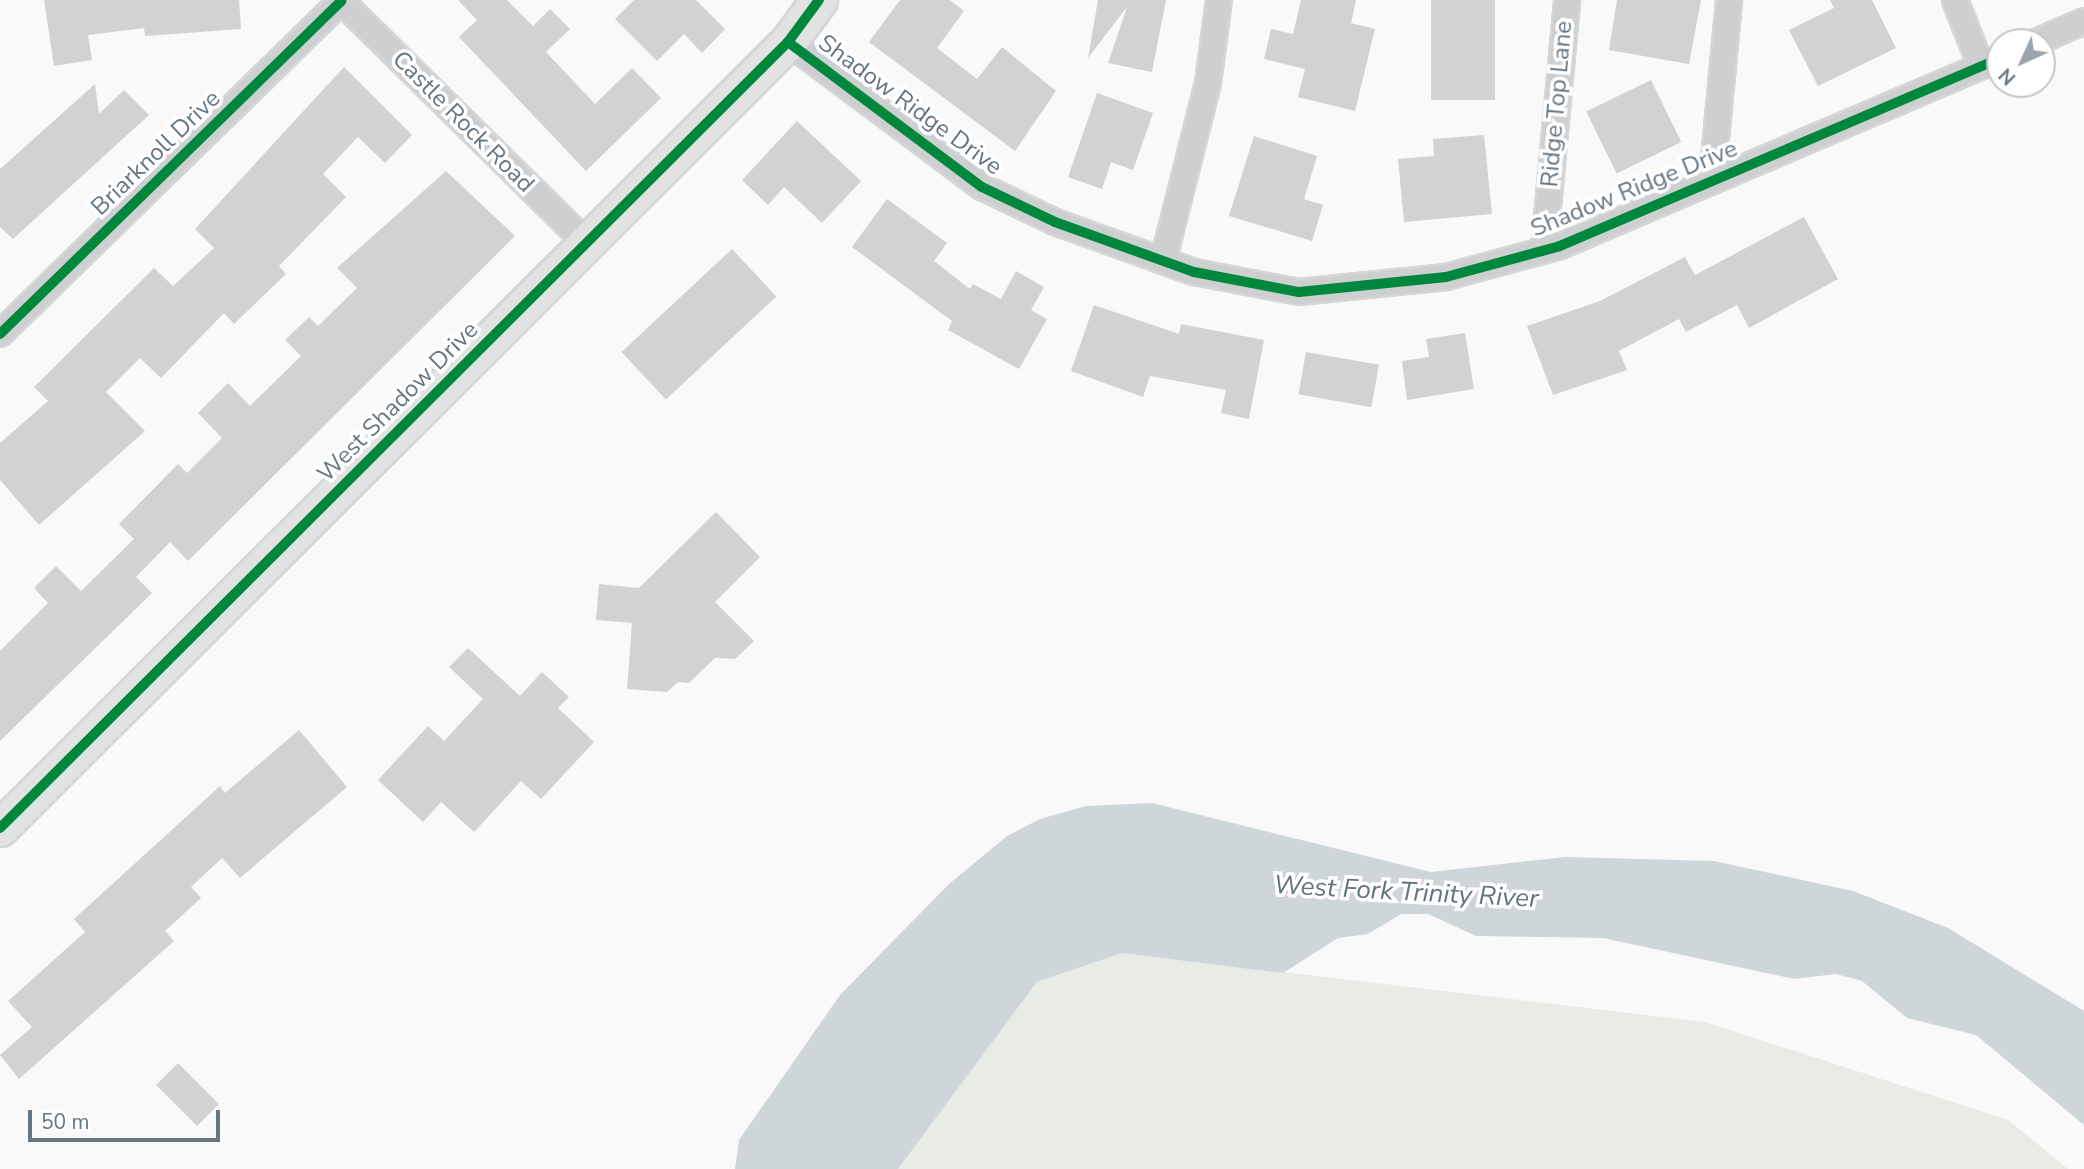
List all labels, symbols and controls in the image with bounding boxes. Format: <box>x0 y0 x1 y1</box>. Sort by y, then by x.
street label: Ridge Top Lane <box>1535 20 1579 188</box>
north arrow <box>1986 28 2056 98</box>
street label: Shadow Ridge Drive <box>812 29 1008 181</box>
street label: Castle Rock Road <box>386 45 540 199</box>
text: N <box>1993 62 2022 91</box>
street label: Briarknoll Drive <box>86 84 226 222</box>
street label: Shadow Ridge Drive <box>1527 134 1741 244</box>
street label: West Shadow Drive <box>312 316 484 488</box>
water label: West Fork Trinity River <box>1273 869 1539 915</box>
scale bar <box>32 1096 224 1140</box>
text: 50 m <box>41 1108 90 1136</box>

